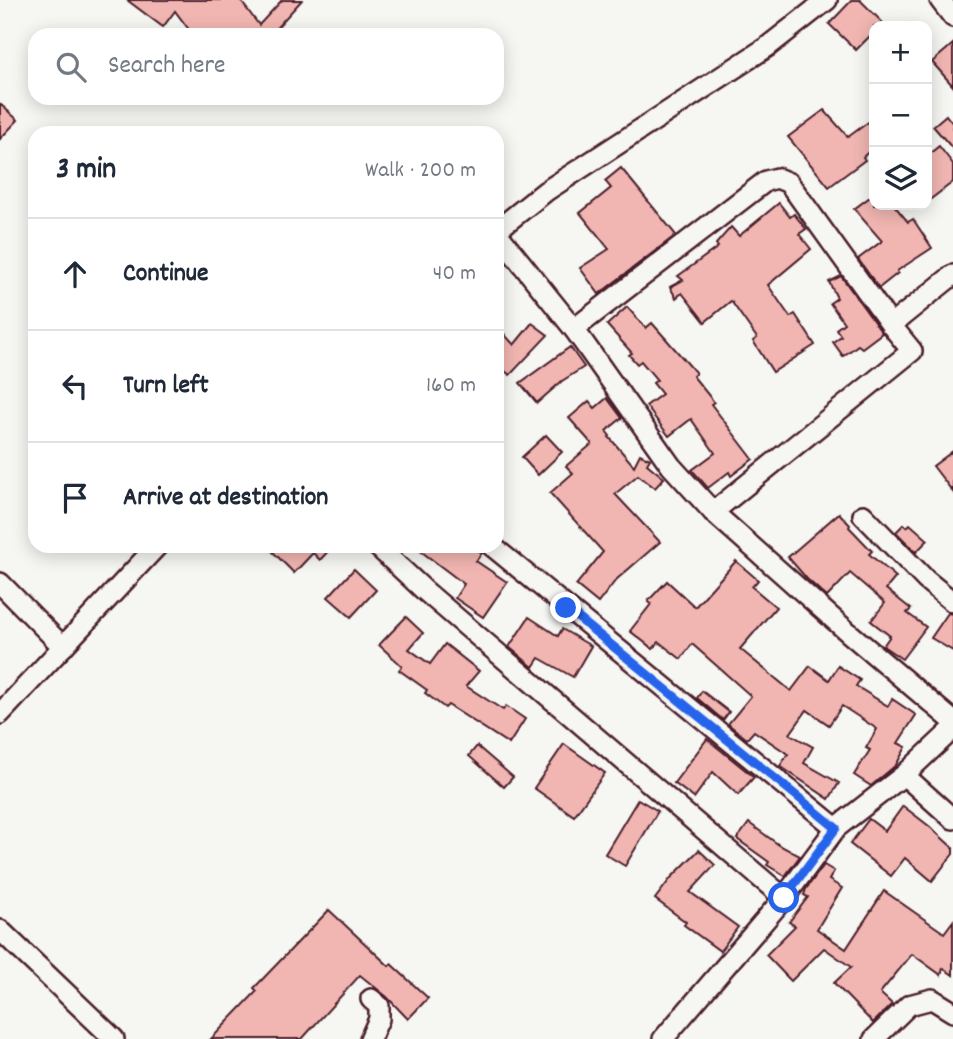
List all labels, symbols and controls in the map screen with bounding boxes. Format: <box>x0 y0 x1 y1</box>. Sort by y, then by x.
map controls <box>869 21 932 210</box>
button: + <box>869 21 932 84</box>
search box <box>28 28 504 105</box>
icon: search <box>52 48 90 86</box>
text: Search here <box>108 48 226 85</box>
button: − <box>869 84 932 147</box>
button: layers <box>869 147 932 210</box>
text: 3 min <box>56 150 116 193</box>
text: Walk · 200 m <box>365 155 476 188</box>
icon: ahead <box>56 255 94 293</box>
text: Continue <box>123 256 208 293</box>
text: 40 m <box>433 258 476 291</box>
icon: left <box>56 367 94 405</box>
text: Turn left <box>123 368 209 405</box>
text: 160 m <box>426 370 476 403</box>
icon: arrive <box>56 479 94 517</box>
text: Arrive at destination <box>123 480 328 517</box>
route end <box>550 592 581 623</box>
route start <box>768 882 799 913</box>

